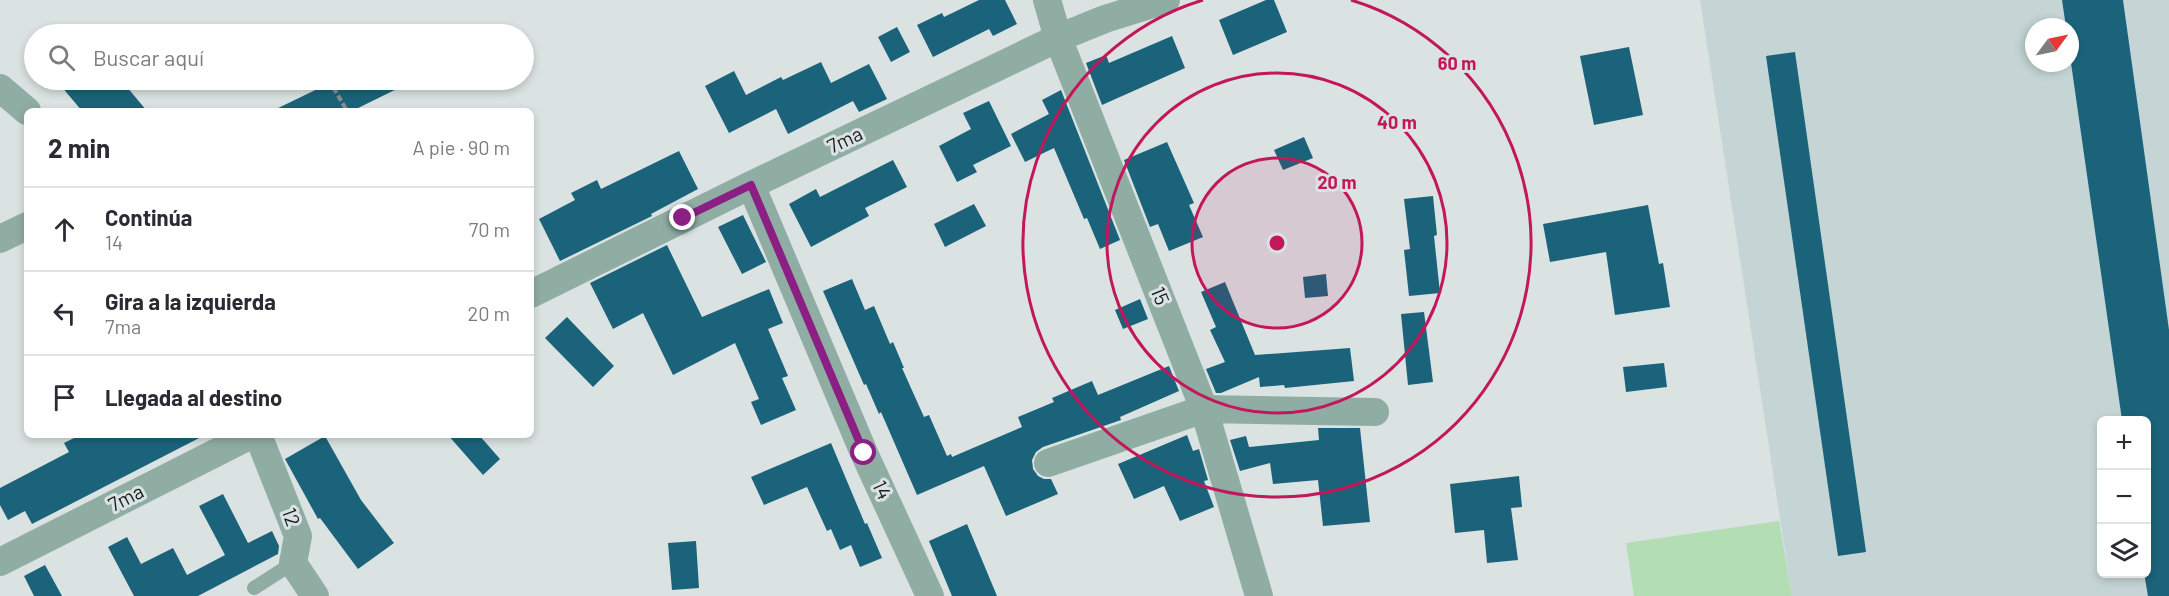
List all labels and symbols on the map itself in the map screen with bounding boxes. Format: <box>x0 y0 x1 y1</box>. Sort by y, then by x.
north arrow <box>2025 18 2079 72</box>
text: 60 m <box>1438 52 1476 74</box>
text: 40 m <box>1377 111 1417 133</box>
street label: 7ma <box>823 121 866 158</box>
text: 20 m <box>1318 171 1356 193</box>
route end <box>669 204 695 230</box>
centre of rings <box>1267 233 1287 253</box>
street label: 15 <box>1147 283 1175 308</box>
route start <box>850 439 876 465</box>
street label: 14 <box>868 476 898 503</box>
street label: 7ma <box>104 478 147 516</box>
street label: 12 <box>278 504 306 529</box>

